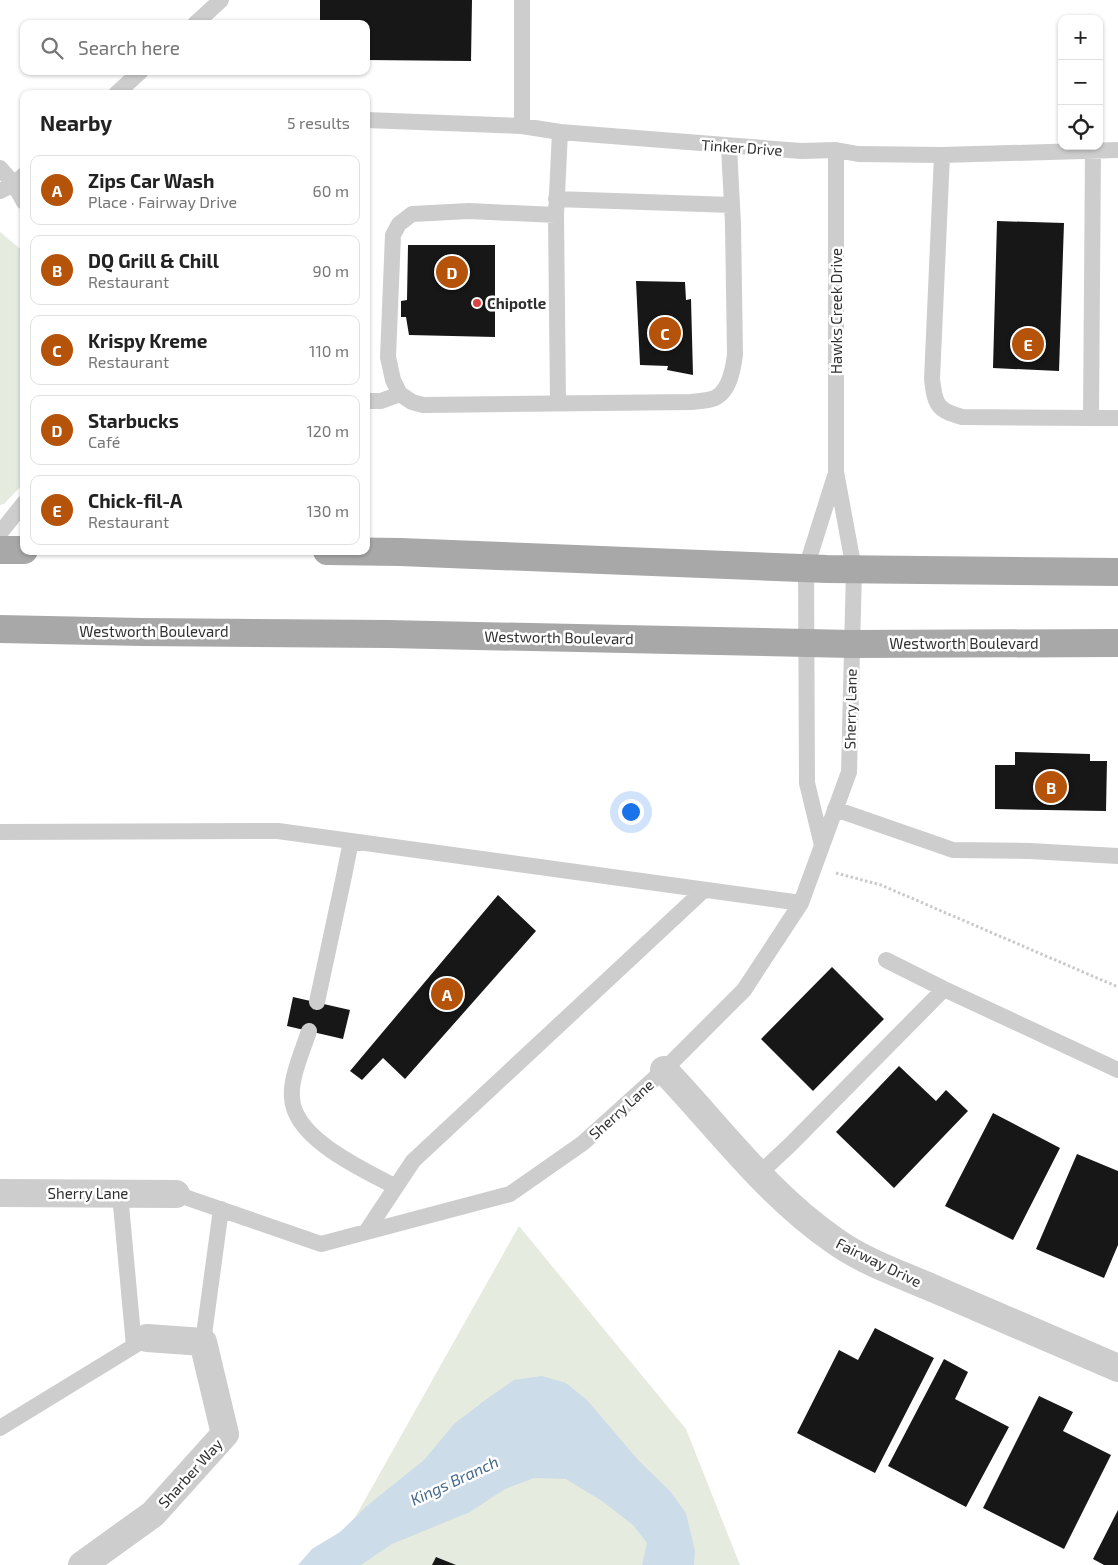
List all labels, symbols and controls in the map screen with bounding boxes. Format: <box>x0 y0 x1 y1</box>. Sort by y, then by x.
map controls <box>1058 15 1103 150</box>
button: + <box>1058 15 1103 60</box>
search box <box>20 20 370 75</box>
icon: search <box>38 34 66 62</box>
text: Search here <box>78 36 180 59</box>
button: − <box>1058 60 1103 105</box>
button: locate <box>1058 105 1103 150</box>
text: Nearby <box>40 110 112 135</box>
text: 5 results <box>287 113 350 132</box>
street label: Tinker Drive <box>701 135 783 159</box>
text: Zips Car Wash <box>88 169 214 192</box>
text: A <box>52 181 62 200</box>
text: 60 m <box>313 181 349 200</box>
text: Place · Fairway Drive <box>88 192 237 211</box>
street label: Hawks Creek Drive <box>827 248 845 374</box>
text: DQ Grill & Chill <box>88 249 219 272</box>
pin: D <box>436 253 468 291</box>
text: B <box>52 261 62 280</box>
text: 90 m <box>313 261 349 280</box>
text: Restaurant <box>88 272 169 291</box>
place label: Chipotle <box>487 294 546 312</box>
marker: Chipotle <box>471 297 483 309</box>
pin: C <box>649 314 681 352</box>
pin: E <box>1012 325 1044 363</box>
text: Krispy Kreme <box>88 329 207 352</box>
text: C <box>52 341 62 360</box>
text: 110 m <box>309 341 349 360</box>
text: Restaurant <box>88 352 169 371</box>
text: Starbucks <box>88 409 179 432</box>
text: D <box>52 421 62 440</box>
text: 120 m <box>306 421 349 440</box>
text: Café <box>88 432 120 451</box>
text: Chick-fil-A <box>88 489 182 512</box>
text: E <box>52 501 62 520</box>
text: 130 m <box>307 501 349 520</box>
text: Restaurant <box>88 512 169 531</box>
street label: Westworth Boulevard <box>79 622 229 640</box>
street label: Westworth Boulevard <box>484 627 634 647</box>
street label: Westworth Boulevard <box>889 634 1039 652</box>
street label: Sherry Lane <box>840 668 860 750</box>
pin: B <box>1035 768 1067 806</box>
your location <box>618 799 644 825</box>
pin: A <box>431 975 463 1013</box>
street label: Sherry Lane <box>585 1075 657 1143</box>
street label: Sherry Lane <box>48 1184 128 1202</box>
street label: Fairway Drive <box>833 1234 925 1290</box>
street label: Sharber Way <box>154 1435 226 1511</box>
water label: Kings Branch <box>407 1451 501 1509</box>

